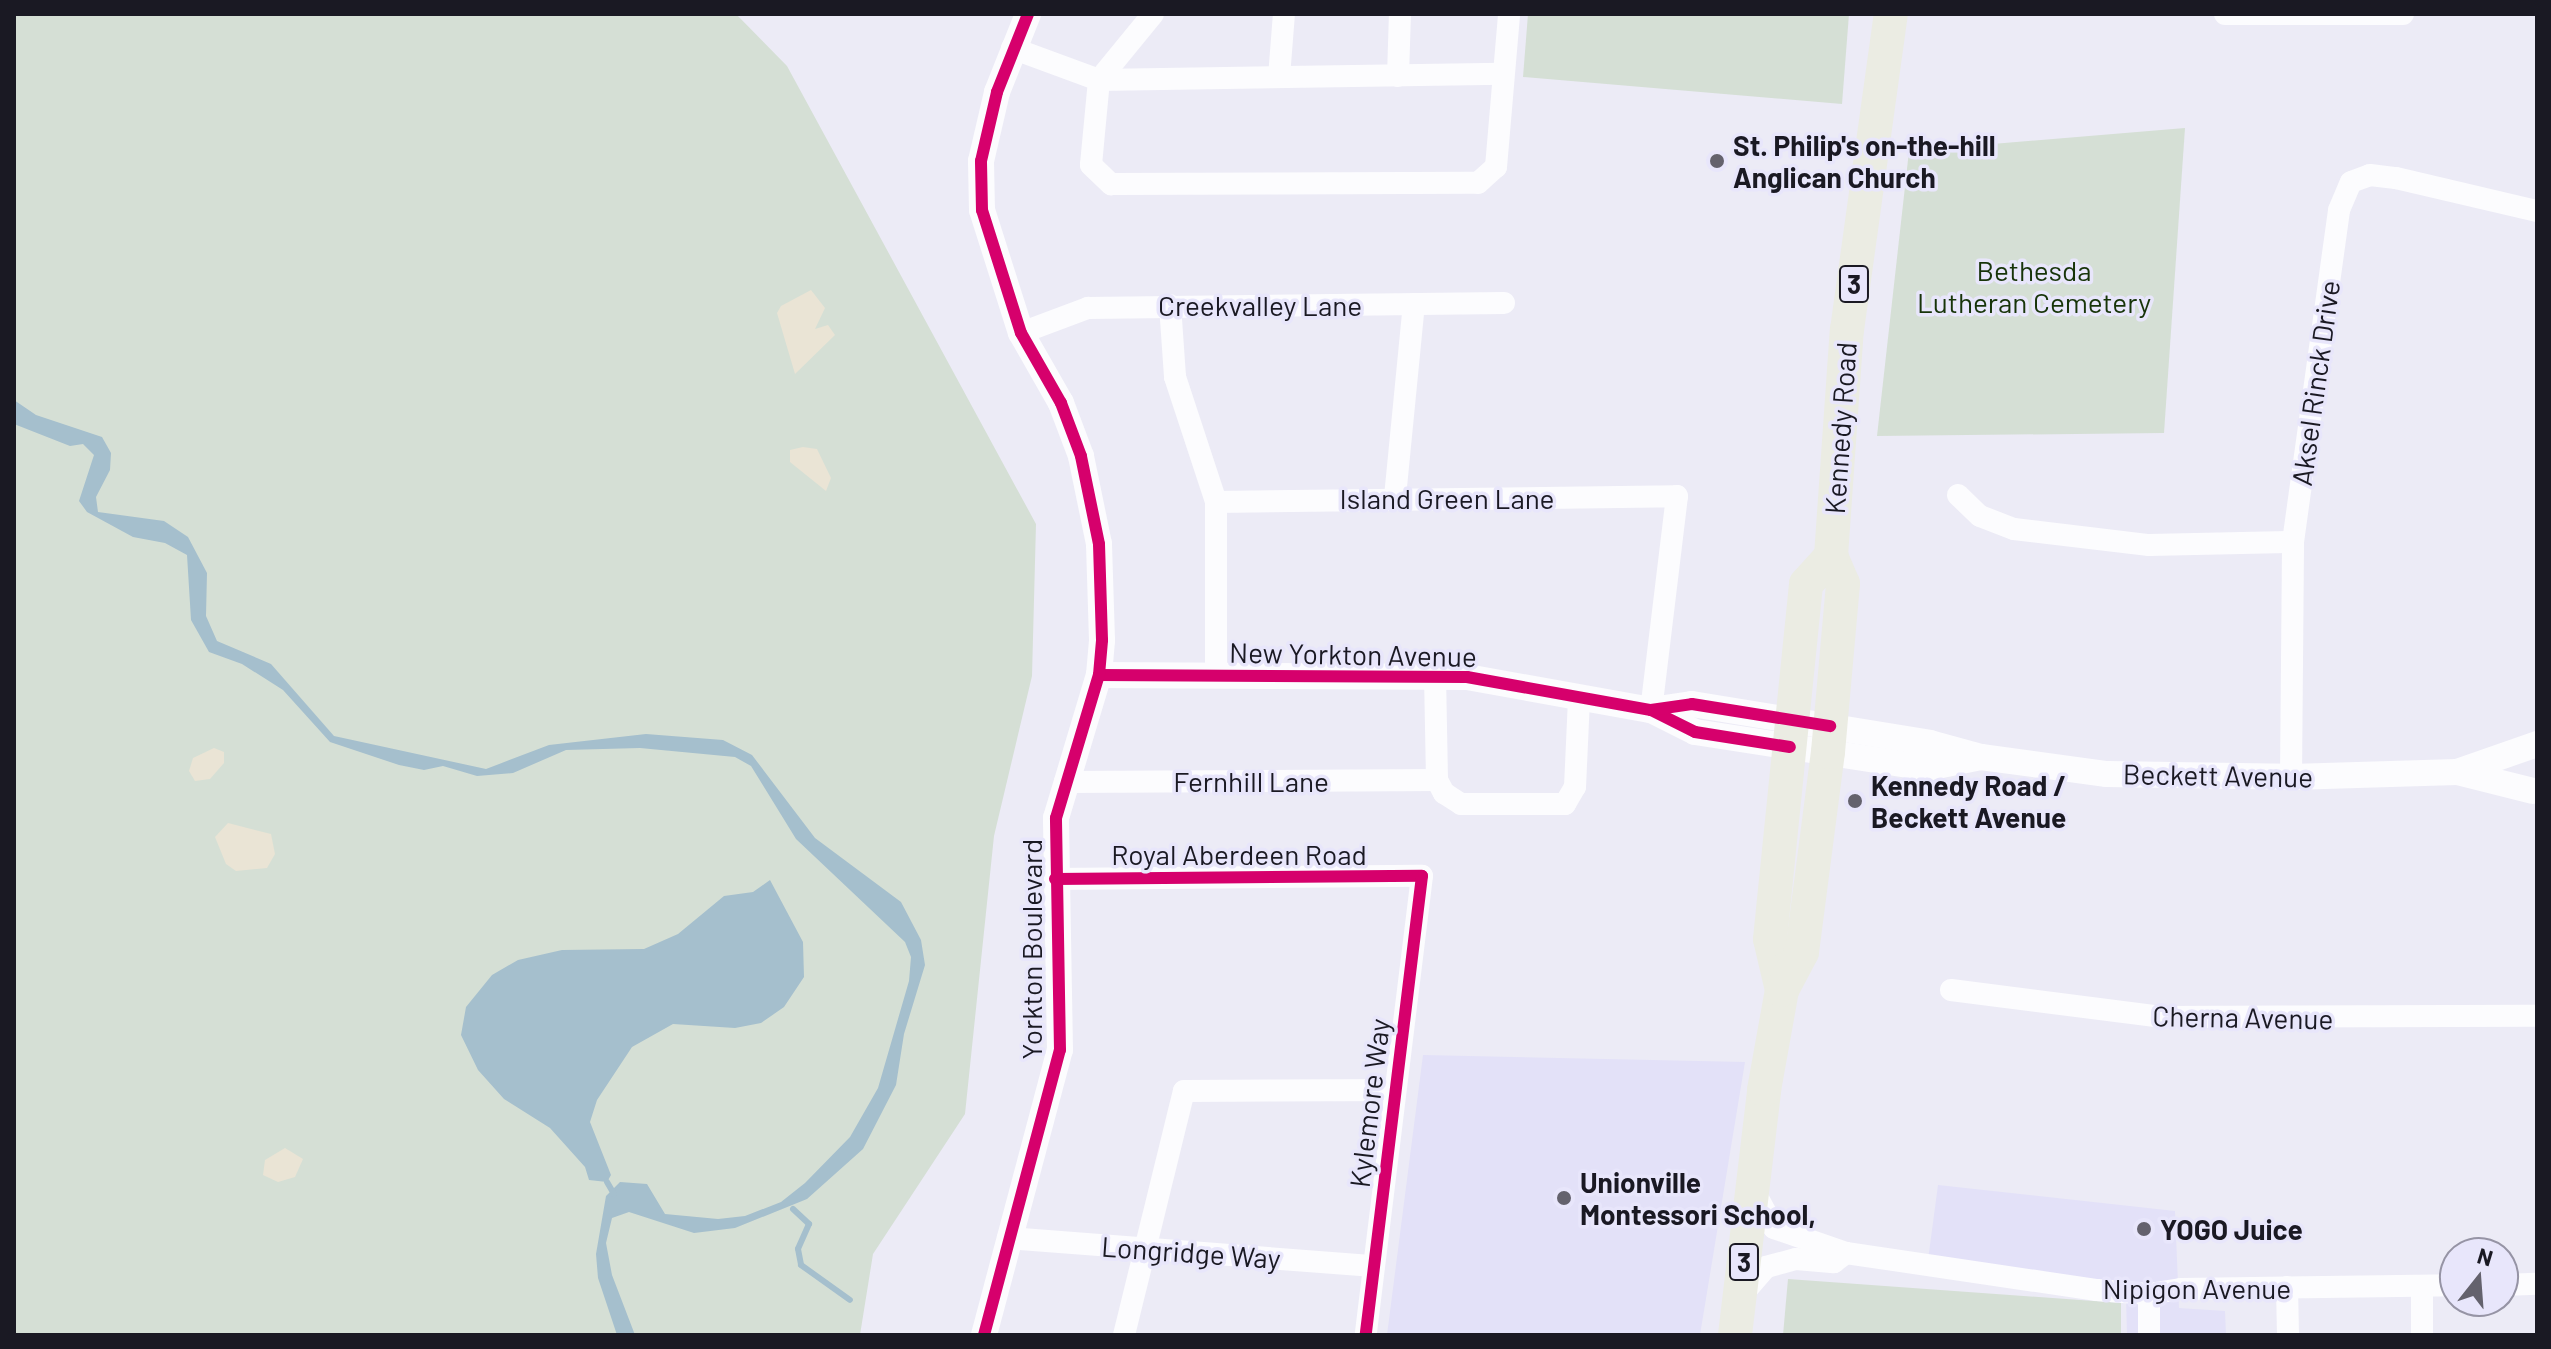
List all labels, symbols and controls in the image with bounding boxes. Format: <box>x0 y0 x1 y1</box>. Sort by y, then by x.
place label: St. Philip's on-the-hill Anglican Church <box>1733 128 1996 194</box>
marker: St. Philip's on-the-hill Anglican Church <box>1708 152 1726 170</box>
park label: Bethesda Lutheran Cemetery <box>1917 253 2151 319</box>
road number: 3 <box>1838 262 1870 306</box>
street label: Aksel Rinck Drive <box>2284 278 2346 488</box>
street label: Creekvalley Lane <box>1158 288 1362 322</box>
street label: Kennedy Road <box>1817 341 1863 515</box>
street label: Island Green Lane <box>1339 481 1555 515</box>
street label: New Yorkton Avenue <box>1229 635 1477 673</box>
street label: Beckett Avenue <box>2123 757 2313 793</box>
street label: Fernhill Lane <box>1173 764 1329 798</box>
place label: Kennedy Road / Beckett Avenue <box>1871 768 2066 834</box>
marker: Kennedy Road / Beckett Avenue <box>1846 792 1864 810</box>
street label: Royal Aberdeen Road <box>1111 837 1367 871</box>
street label: Yorkton Boulevard <box>1014 839 1048 1059</box>
street label: Cherna Avenue <box>2152 999 2334 1035</box>
street label: Kylemore Way <box>1342 1017 1396 1189</box>
place label: Unionville Montessori School, <box>1580 1165 1816 1231</box>
marker: Unionville Montessori School, <box>1555 1189 1573 1207</box>
place label: YOGO Juice <box>2160 1212 2303 1246</box>
marker: YOGO Juice <box>2135 1220 2153 1238</box>
street label: Longridge Way <box>1100 1229 1282 1275</box>
north arrow <box>2439 1237 2519 1317</box>
road number: 3 <box>1728 1240 1760 1284</box>
text: N <box>2475 1241 2496 1271</box>
street label: Nipigon Avenue <box>2103 1271 2291 1305</box>

